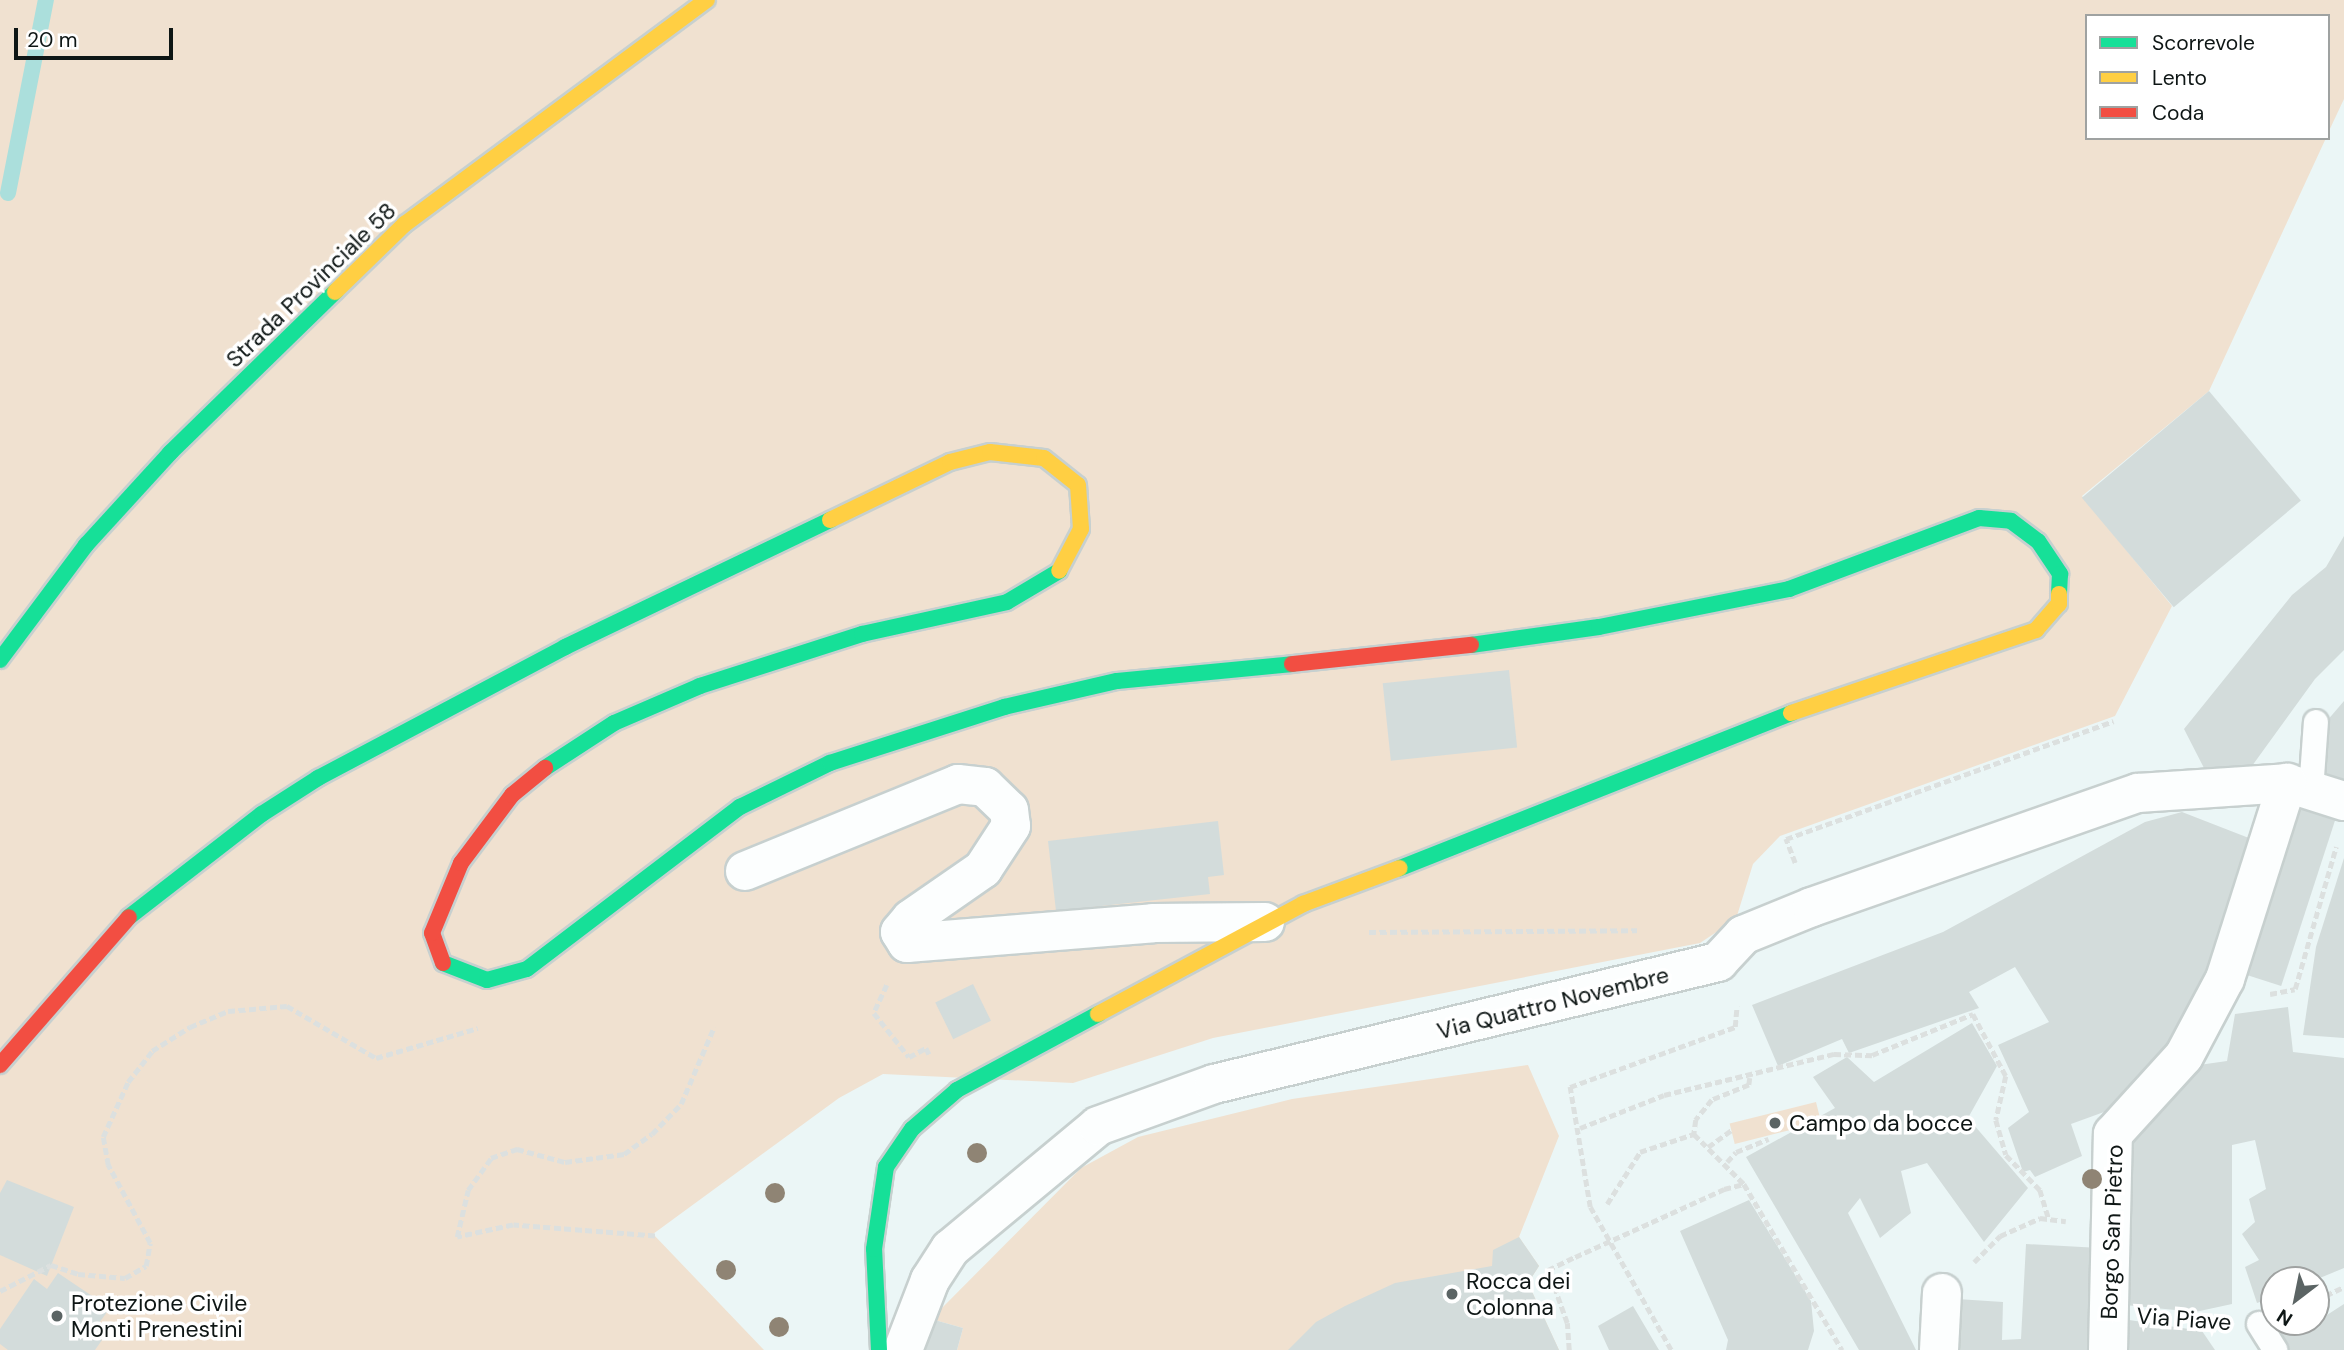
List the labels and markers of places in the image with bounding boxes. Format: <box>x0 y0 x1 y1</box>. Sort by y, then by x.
place label: Campo da bocce <box>1789 1109 1973 1137</box>
marker: Campo da bocce <box>1767 1115 1783 1131</box>
place label: Rocca dei Colonna <box>1466 1267 1571 1321</box>
marker: Rocca dei Colonna <box>1444 1286 1460 1302</box>
place label: Protezione Civile Monti Prenestini <box>71 1289 247 1343</box>
marker: Protezione Civile Monti Prenestini <box>49 1308 65 1324</box>

